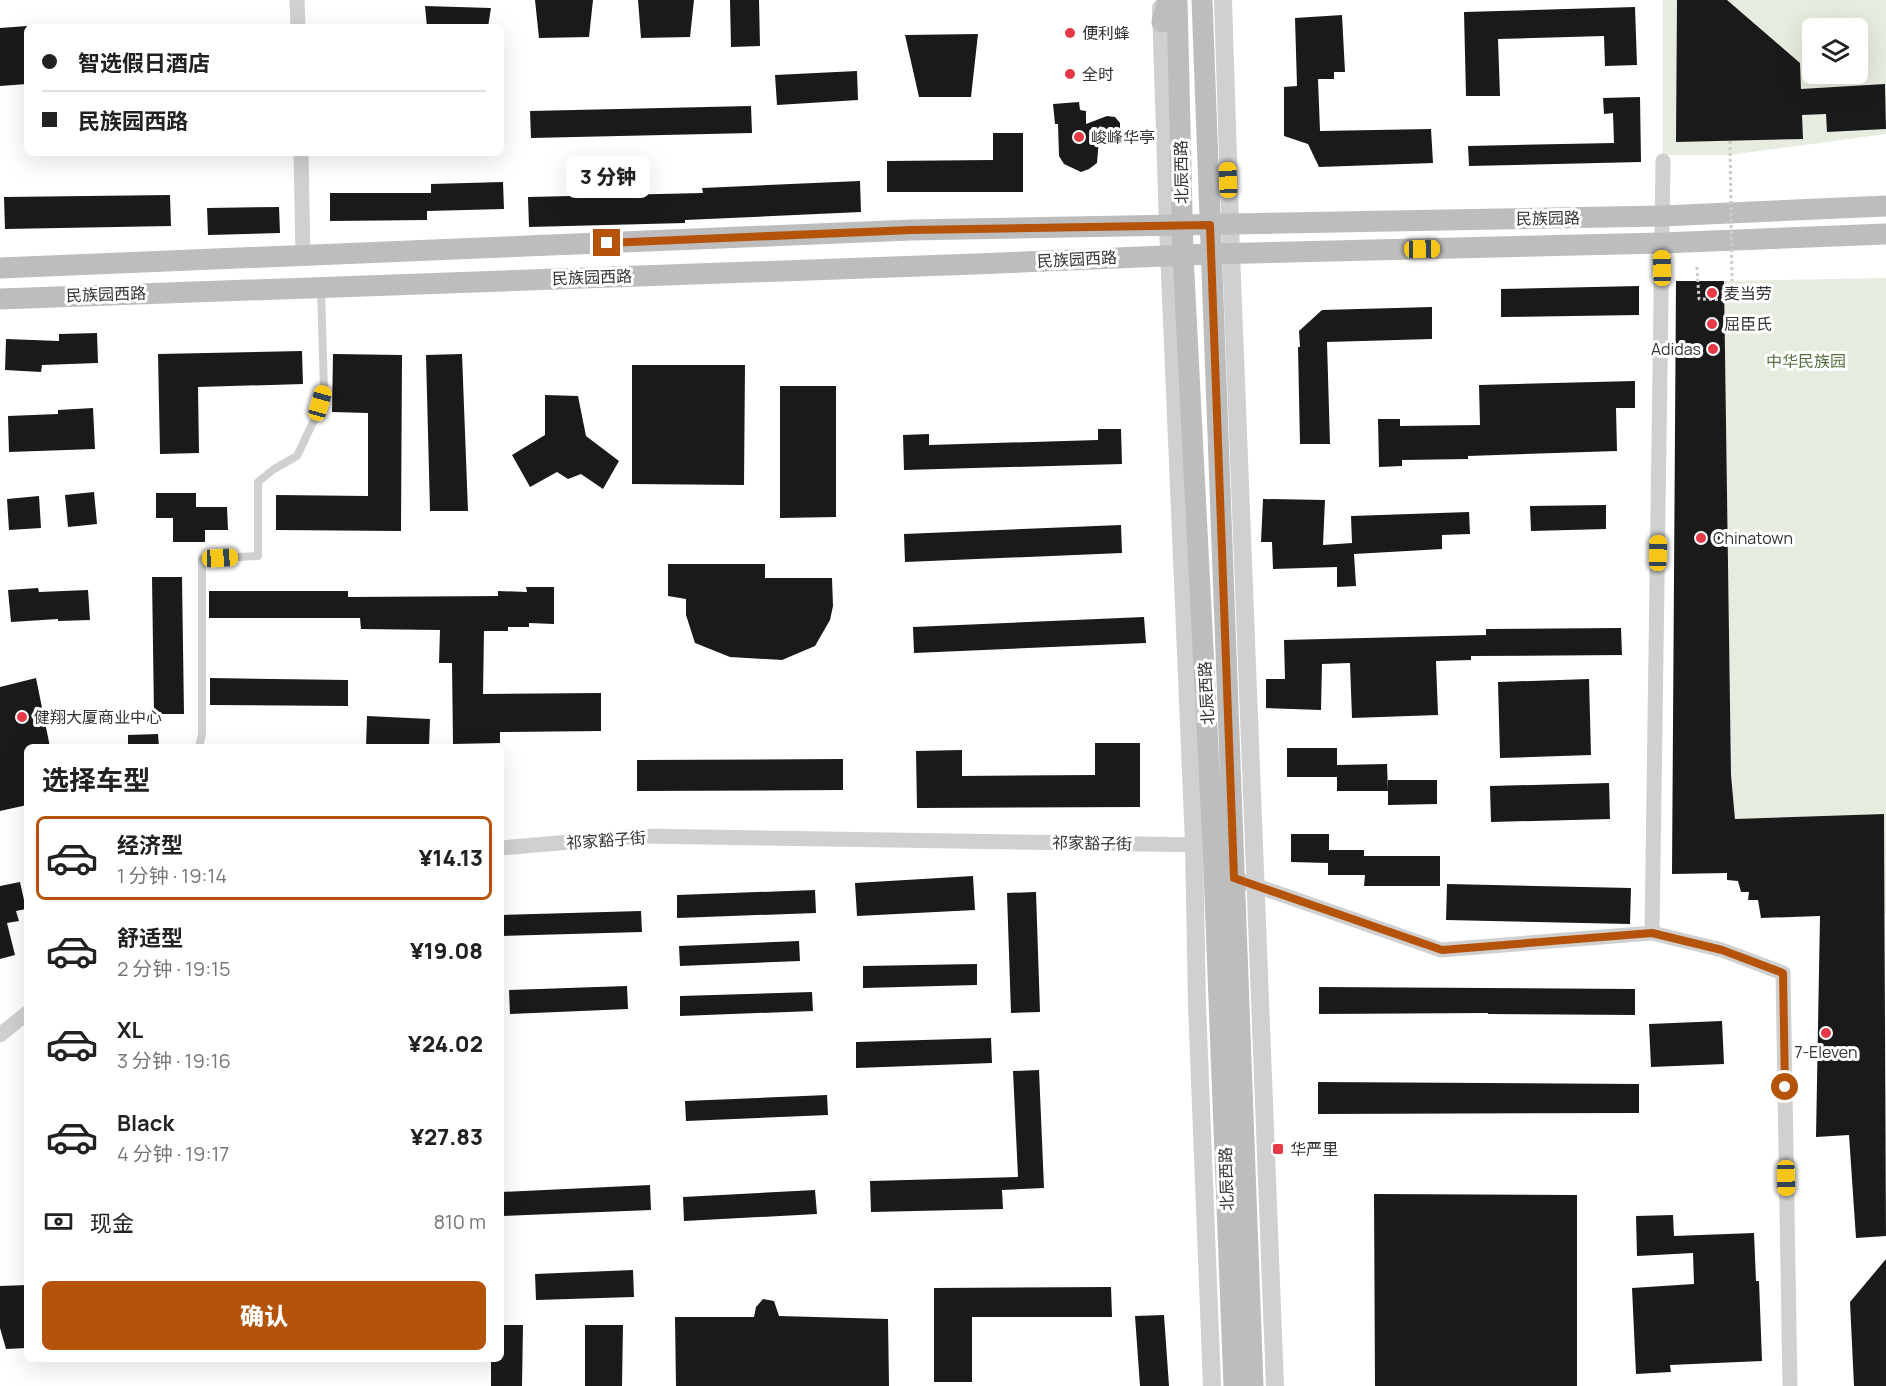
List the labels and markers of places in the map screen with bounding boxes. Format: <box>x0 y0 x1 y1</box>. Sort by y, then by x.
place label: 便利蜂 <box>1082 22 1130 44</box>
marker: 便利蜂 <box>1063 26 1077 40</box>
place label: 全时 <box>1082 63 1114 85</box>
marker: 全时 <box>1063 67 1077 81</box>
place label: 峻峰华亭 <box>1091 126 1155 148</box>
marker: 峻峰华亭 <box>1072 130 1086 144</box>
place label: 麦当劳 <box>1724 282 1772 304</box>
marker: 麦当劳 <box>1705 286 1719 300</box>
place label: 屈臣氏 <box>1724 313 1772 335</box>
marker: 屈臣氏 <box>1705 317 1719 331</box>
place label: Adidas <box>1651 338 1701 360</box>
marker: Adidas <box>1706 342 1720 356</box>
place label: Chinatown <box>1713 527 1793 549</box>
marker: Chinatown <box>1694 531 1708 545</box>
place label: 健翔大厦商业中心 <box>34 706 162 728</box>
marker: 健翔大厦商业中心 <box>15 710 29 724</box>
marker: 7-Eleven <box>1819 1026 1833 1040</box>
place label: 7-Eleven <box>1795 1041 1857 1063</box>
place label: 华严里 <box>1290 1138 1338 1160</box>
marker: 华严里 <box>1271 1142 1285 1156</box>

